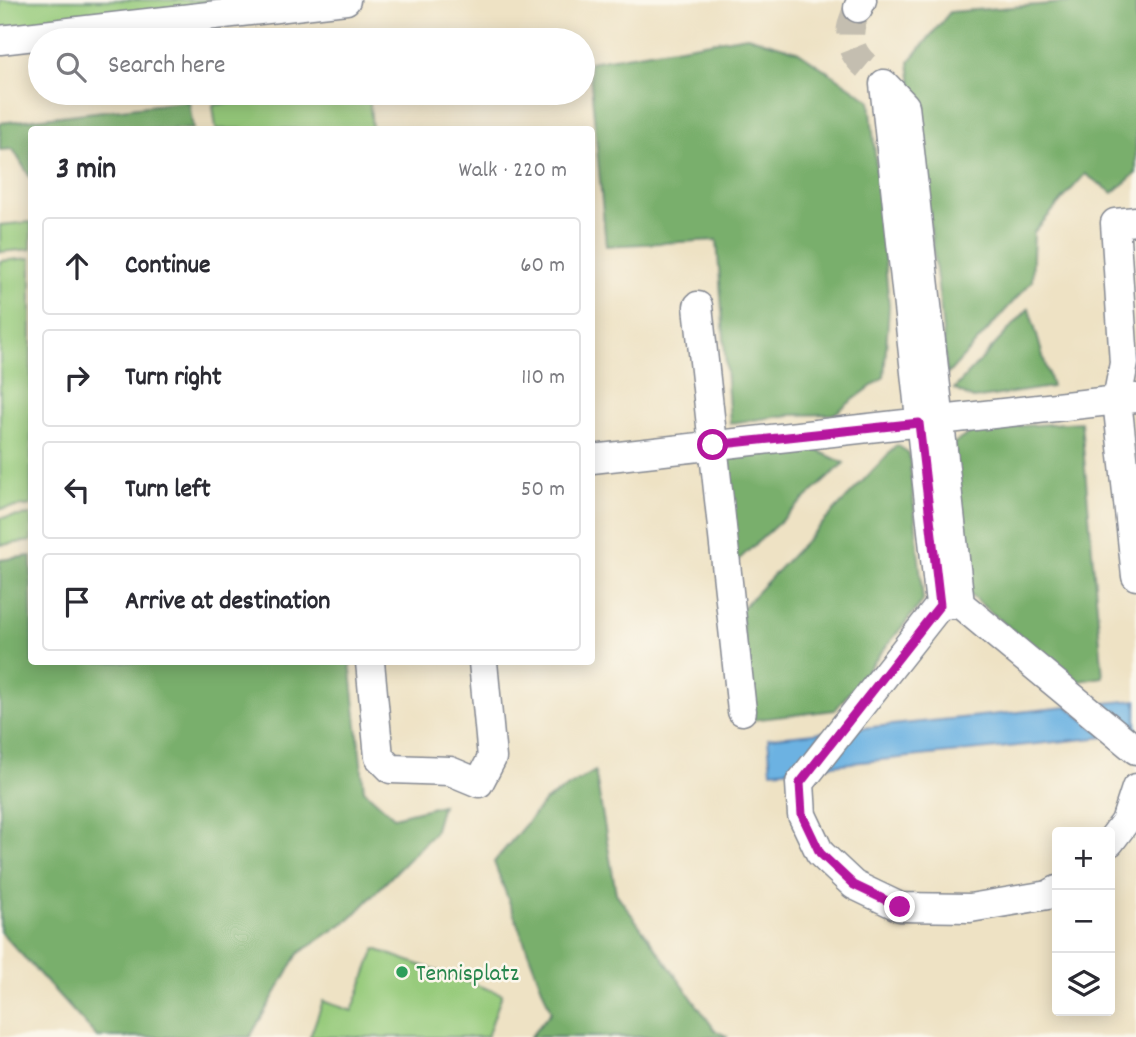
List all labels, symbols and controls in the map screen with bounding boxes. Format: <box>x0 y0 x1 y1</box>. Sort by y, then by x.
search box <box>28 28 595 105</box>
icon: search <box>52 48 90 86</box>
text: Search here <box>108 48 226 85</box>
text: 3 min <box>56 150 116 193</box>
text: Walk · 220 m <box>459 155 567 188</box>
icon: ahead <box>58 247 96 285</box>
text: Continue <box>125 248 210 285</box>
text: 60 m <box>520 250 565 283</box>
icon: right <box>58 359 96 397</box>
text: Turn right <box>125 360 222 397</box>
text: 110 m <box>521 362 565 395</box>
route start <box>697 429 728 460</box>
icon: left <box>58 471 96 509</box>
text: Turn left <box>125 472 211 509</box>
text: 50 m <box>521 474 565 507</box>
icon: arrive <box>58 583 96 621</box>
text: Arrive at destination <box>125 584 330 621</box>
map controls <box>1052 827 1115 1016</box>
button: + <box>1052 827 1115 890</box>
button: − <box>1052 890 1115 953</box>
route end <box>884 891 915 922</box>
button: layers <box>1052 953 1115 1016</box>
place label: Tennisplatz <box>416 958 519 992</box>
marker: Tennisplatz <box>394 964 410 980</box>

